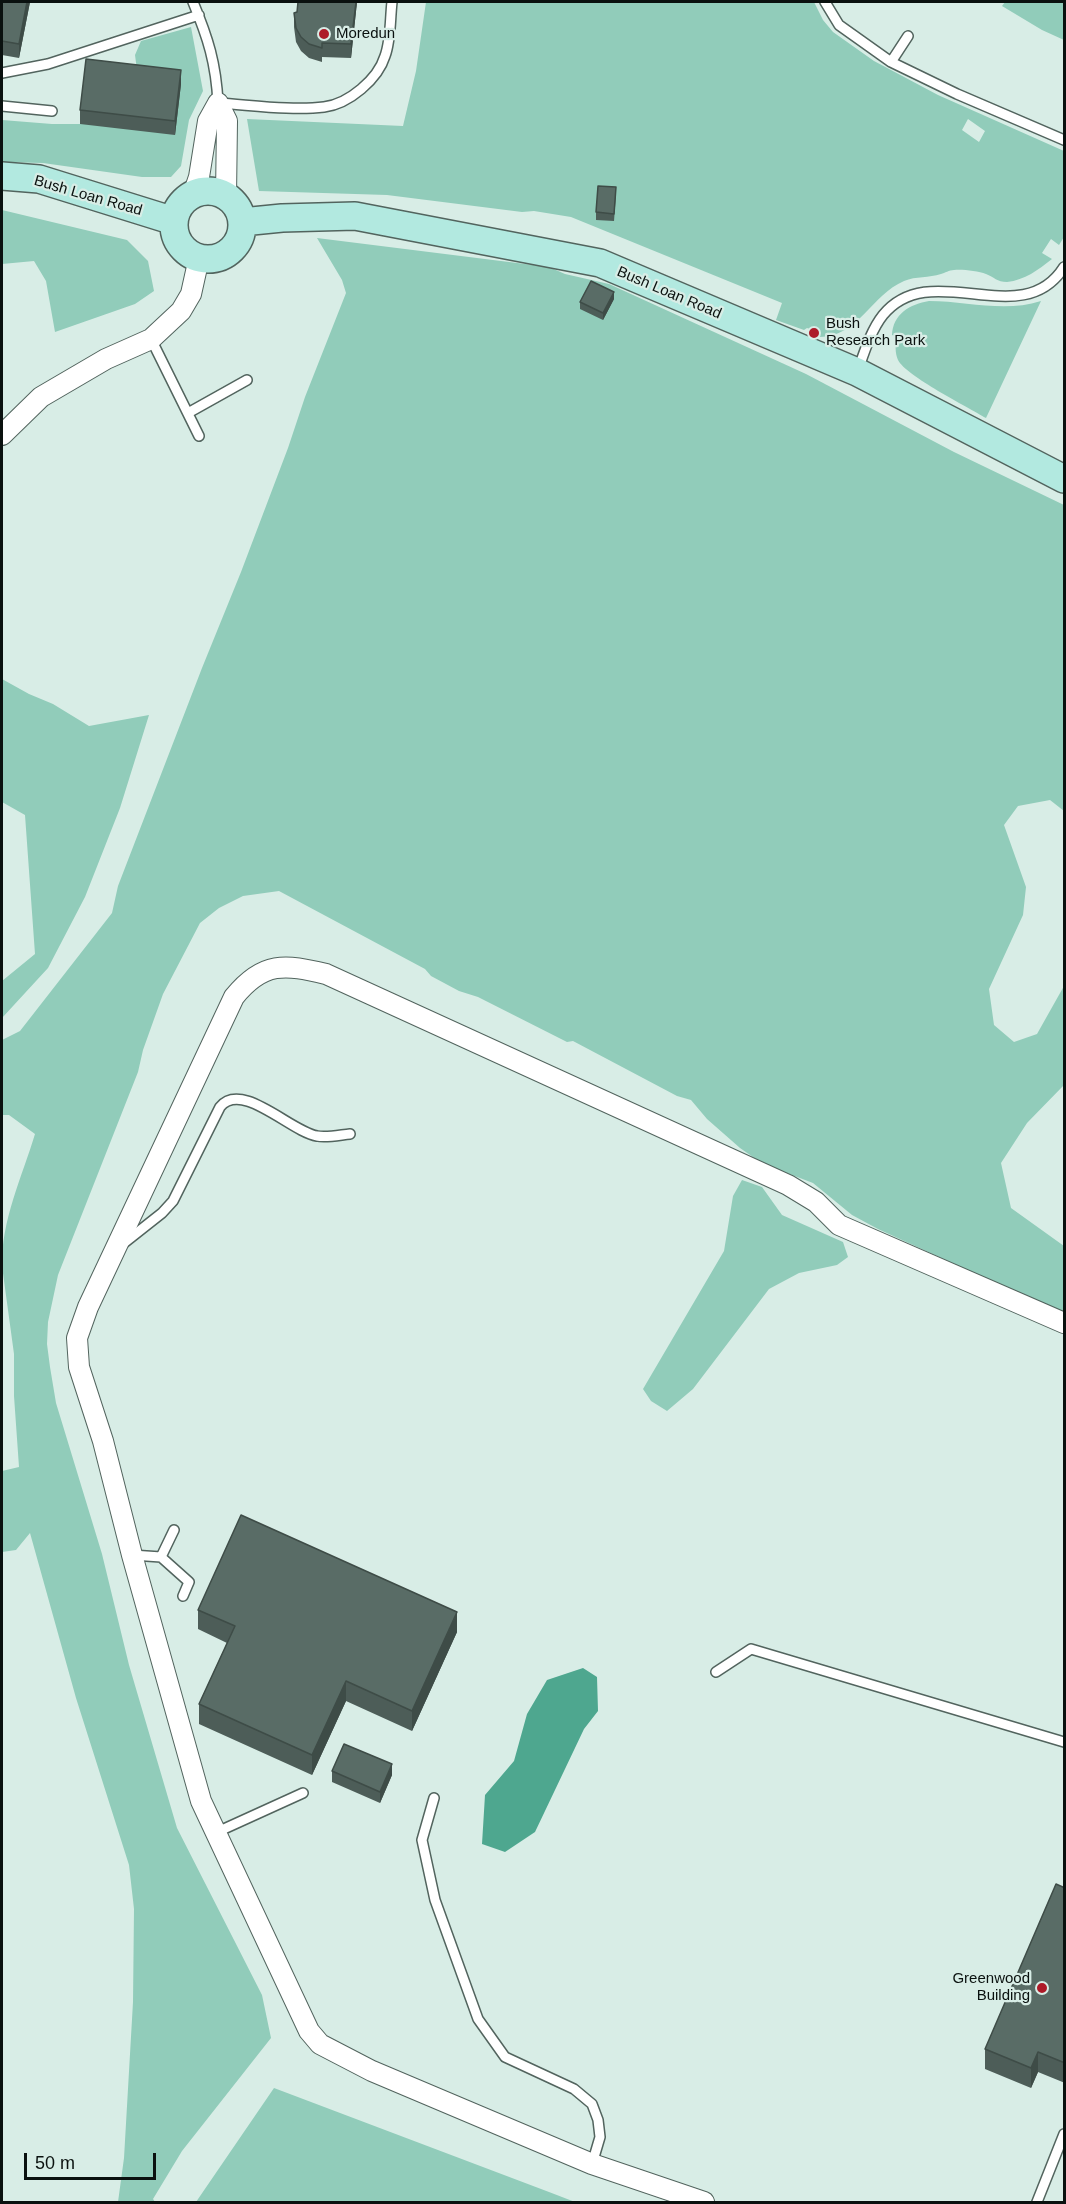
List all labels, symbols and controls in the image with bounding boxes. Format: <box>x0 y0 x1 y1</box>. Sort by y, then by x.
place label: Moredun <box>336 25 395 43</box>
marker: Moredun <box>317 27 331 41</box>
street label: Bush Loan Road <box>32 172 144 220</box>
street label: Bush Loan Road <box>614 263 724 323</box>
place label: Bush Research Park <box>826 315 925 350</box>
marker: Bush Research Park <box>807 326 821 340</box>
place label: Greenwood Building <box>952 1970 1030 2005</box>
marker: Greenwood Building <box>1035 1981 1049 1995</box>
scale bar <box>27 2141 159 2179</box>
text: 50 m <box>35 2153 75 2173</box>

